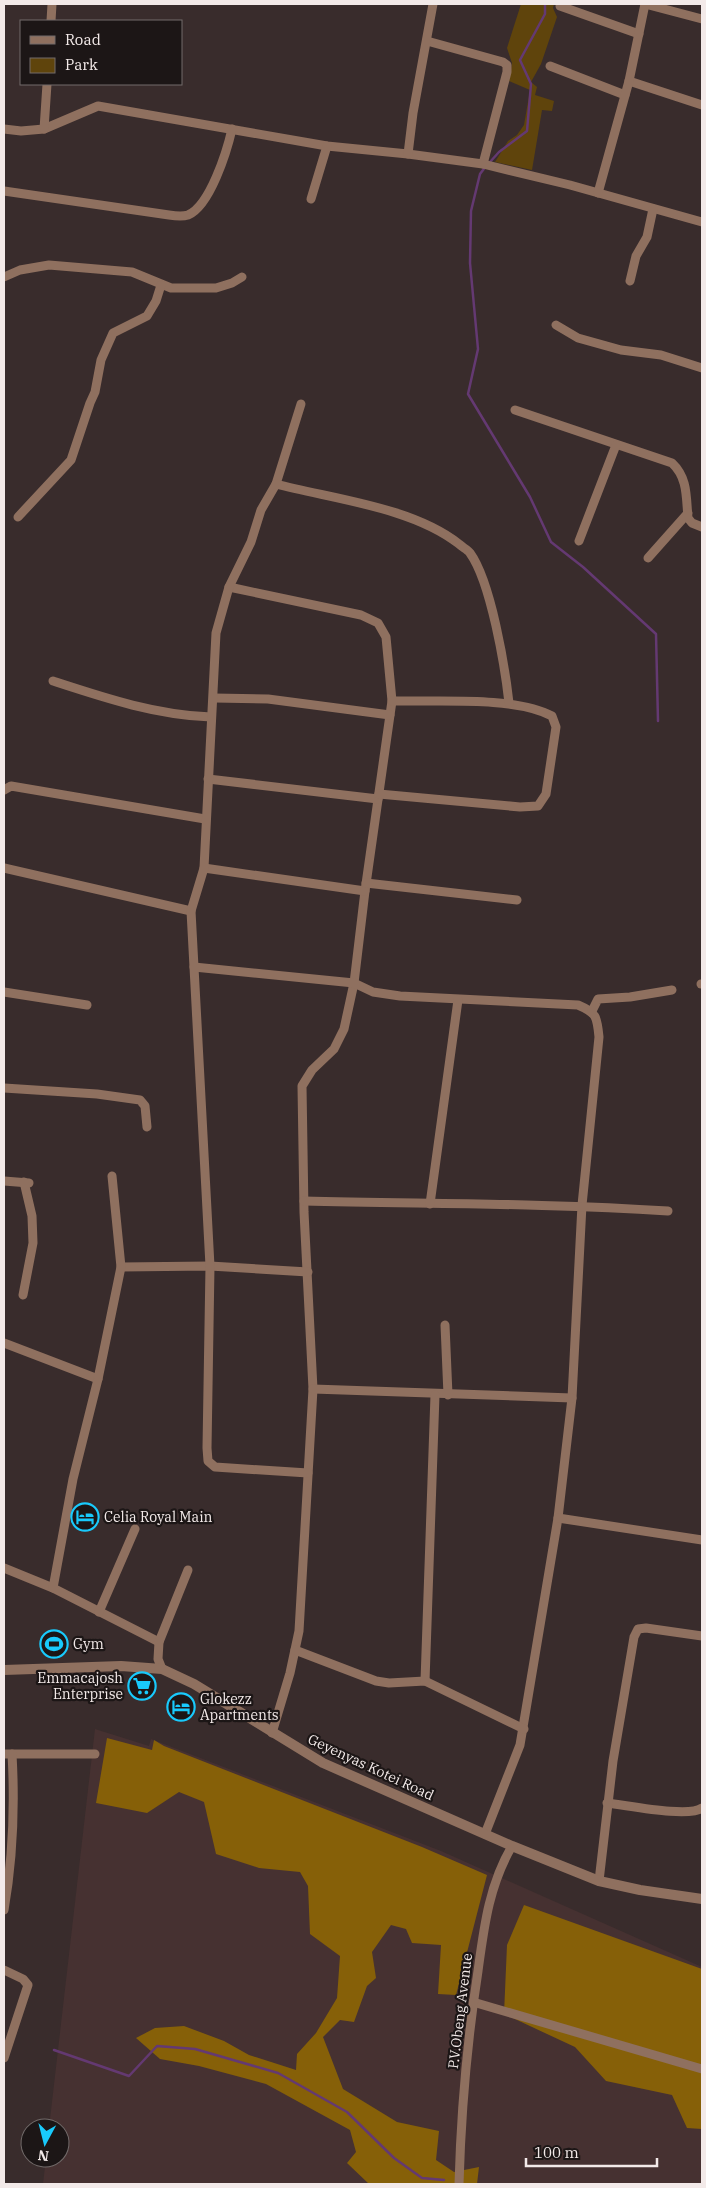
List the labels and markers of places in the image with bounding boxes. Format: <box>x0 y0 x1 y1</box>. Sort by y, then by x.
hotel icon: Celia Royal Main <box>70 1502 100 1532</box>
place label: Celia Royal Main <box>104 1508 213 1526</box>
sports icon: Gym <box>39 1629 69 1659</box>
place label: Gym <box>73 1635 104 1653</box>
place label: Emmacajosh Enterprise <box>37 1669 123 1703</box>
supermarket icon: Emmacajosh Enterprise <box>127 1671 157 1701</box>
place label: Glokezz Apartments <box>200 1690 279 1724</box>
hotel icon: Glokezz Apartments <box>166 1692 196 1722</box>

